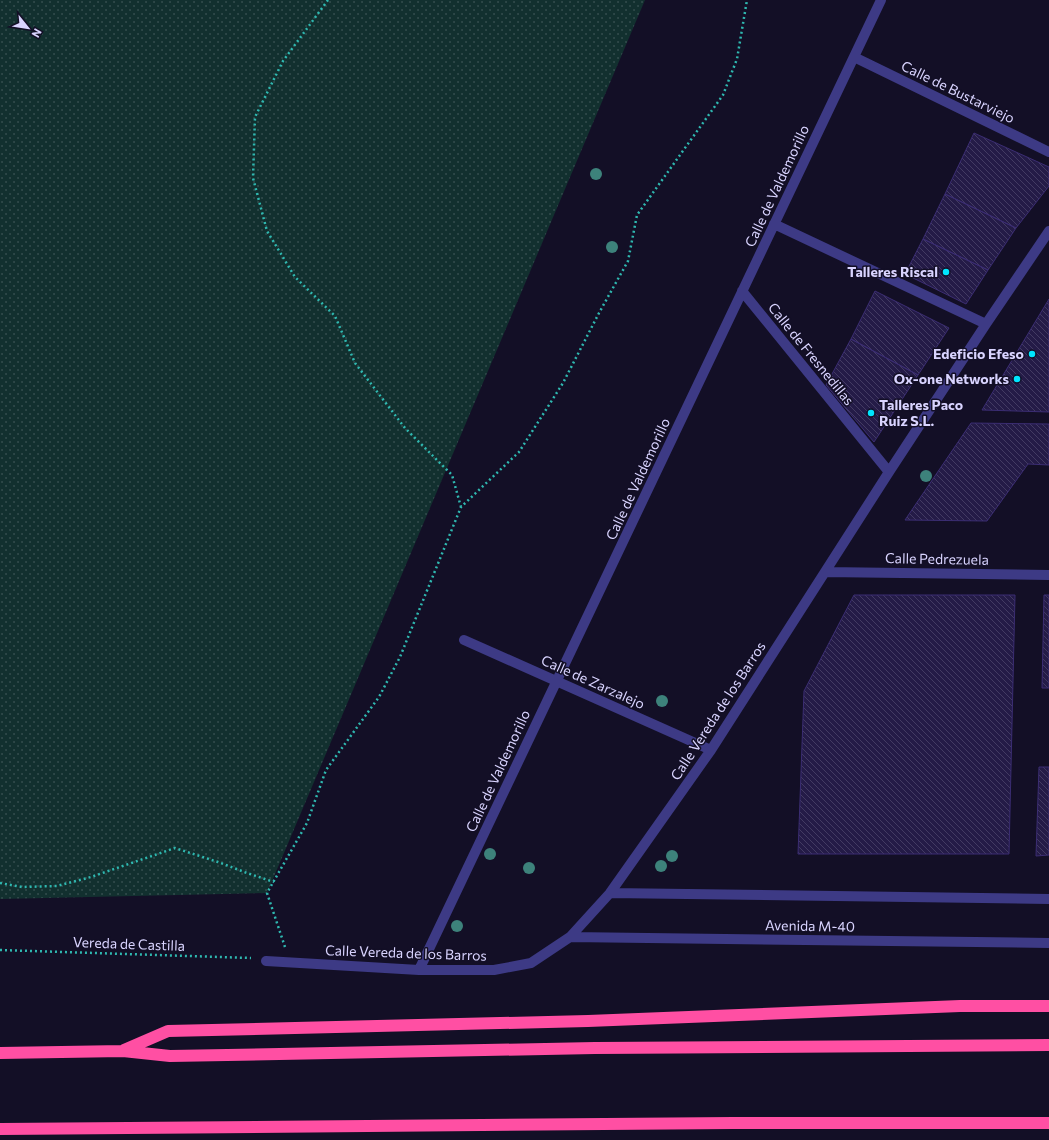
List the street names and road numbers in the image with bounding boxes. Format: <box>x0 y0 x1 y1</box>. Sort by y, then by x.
street label: Calle de Bustarviejo <box>899 57 1018 126</box>
street label: Calle de Valdemorillo <box>741 122 812 250</box>
street label: Calle de Fresnedillas <box>765 299 858 408</box>
street label: Calle de Valdemorillo <box>602 415 673 543</box>
street label: Calle Pedrezuela <box>885 549 989 568</box>
street label: Calle Vereda de los Barros <box>666 638 769 783</box>
street label: Calle de Zarzalejo <box>539 651 648 712</box>
street label: Calle de Valdemorillo <box>462 707 533 835</box>
street label: Avenida M-40 <box>765 916 855 935</box>
street label: Vereda de Castilla <box>73 933 185 954</box>
street label: Calle Vereda de los Barros <box>325 941 487 964</box>

